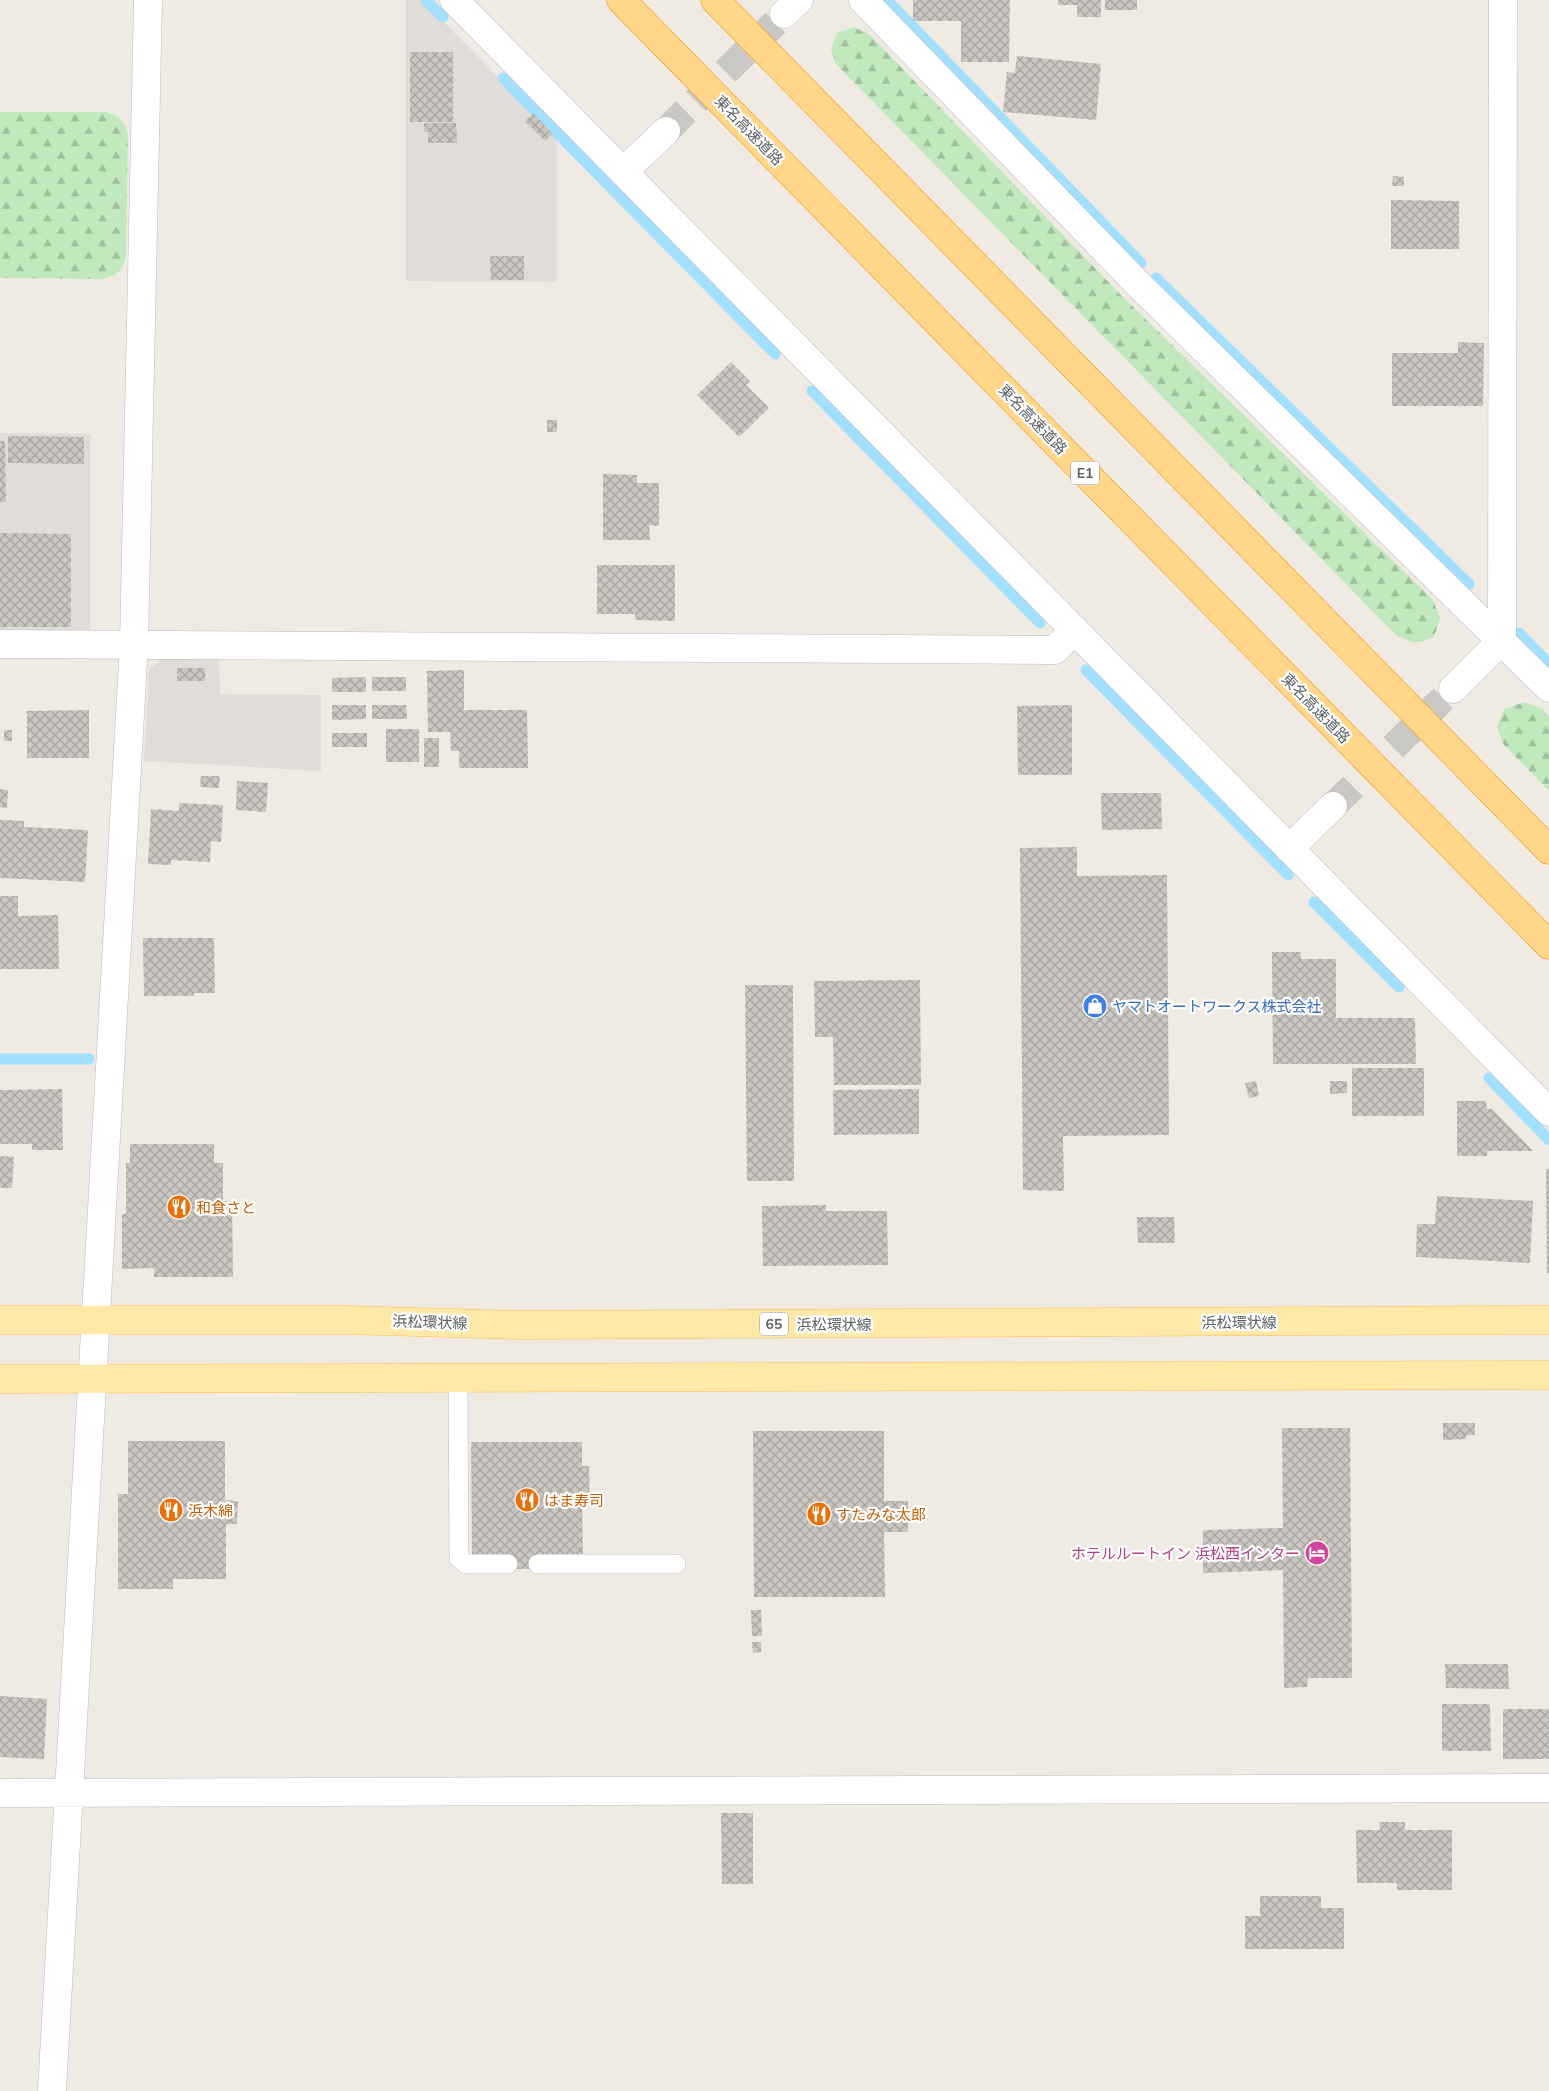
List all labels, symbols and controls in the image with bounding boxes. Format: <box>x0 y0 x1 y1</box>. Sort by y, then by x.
street label: 東名高速道路 <box>711 91 787 169</box>
street label: 東名高速道路 <box>995 380 1071 458</box>
road number: E1 <box>1071 462 1099 484</box>
street label: 東名高速道路 <box>1278 669 1354 747</box>
shop icon: ヤマトオートワークス株式会社 <box>1082 993 1108 1019</box>
place label: ヤマトオートワークス株式会社 <box>1112 997 1322 1016</box>
restaurant icon: 和食さと <box>166 1194 192 1220</box>
place label: 和食さと <box>196 1198 256 1217</box>
street label: 浜松環状線 <box>392 1311 468 1333</box>
road number: 65 <box>760 1312 788 1336</box>
street label: 浜松環状線 <box>1201 1313 1277 1332</box>
street label: 浜松環状線 <box>796 1315 872 1334</box>
restaurant icon: はま寿司 <box>514 1487 540 1513</box>
place label: はま寿司 <box>544 1491 604 1510</box>
restaurant icon: 浜木綿 <box>158 1497 184 1523</box>
place label: 浜木綿 <box>188 1501 233 1520</box>
restaurant icon: すたみな太郎 <box>806 1501 832 1527</box>
place label: すたみな太郎 <box>836 1505 926 1524</box>
hotel icon: ホテルルートイン 浜松西インター <box>1304 1540 1330 1566</box>
place label: ホテルルートイン 浜松西インター <box>1071 1544 1300 1563</box>

